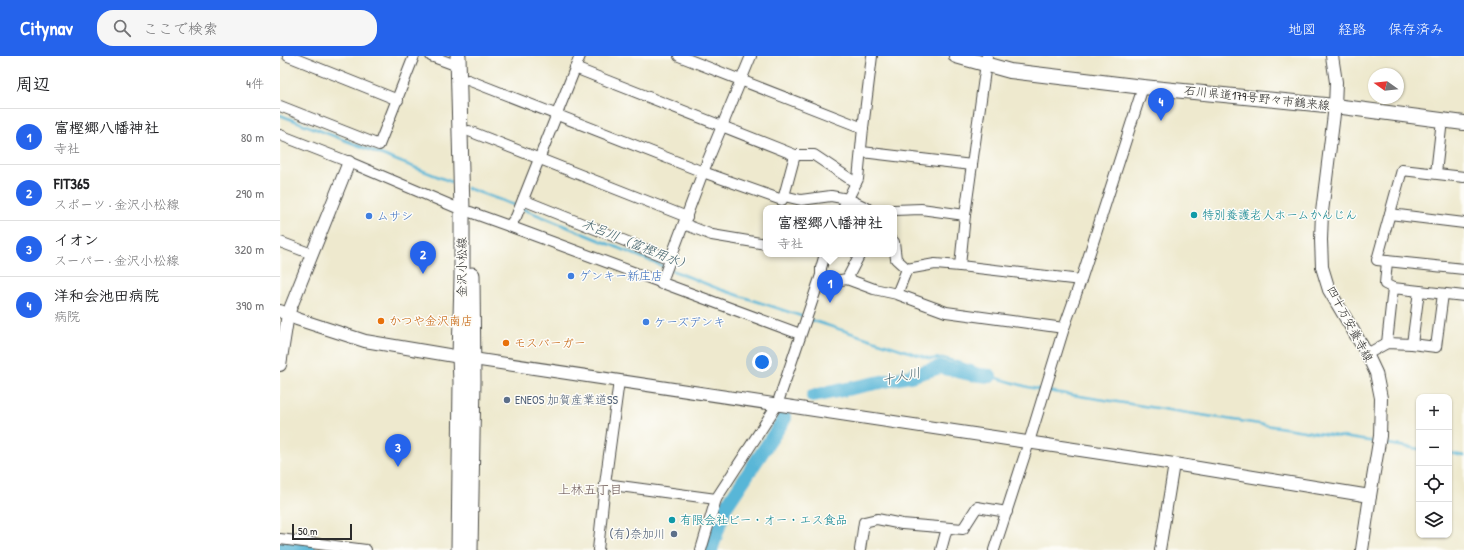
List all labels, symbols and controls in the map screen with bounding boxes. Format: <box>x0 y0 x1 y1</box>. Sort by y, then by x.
search box <box>97 10 377 46</box>
text: Citynav <box>20 15 73 41</box>
icon: search <box>111 17 133 39</box>
text: ここで検索 <box>143 18 218 39</box>
text: 地図 <box>1288 19 1316 38</box>
text: 経路 <box>1338 19 1366 38</box>
text: 保存済み <box>1388 19 1444 38</box>
north arrow <box>1368 68 1404 104</box>
text: 周辺 <box>16 72 50 95</box>
text: 4件 <box>246 74 264 92</box>
street label: 石川県道179号野々市鶴来線 <box>1183 81 1331 114</box>
pin: 4 <box>1148 88 1174 121</box>
text: 富樫郷八幡神社 <box>54 117 159 138</box>
text: 1 <box>27 128 31 146</box>
text: 80 m <box>241 128 264 146</box>
text: 寺社 <box>54 139 80 157</box>
text: FIT365 <box>54 173 89 194</box>
text: 2 <box>26 184 32 202</box>
text: 290 m <box>235 184 264 202</box>
text: スポーツ · 金沢小松線 <box>54 195 179 213</box>
popup <box>763 205 897 257</box>
place label: 特別養護老人ホームかんじん <box>1202 206 1357 223</box>
place label: ムサシ <box>377 207 413 224</box>
marker: 特別養護老人ホームかんじん <box>1189 210 1199 220</box>
marker: ムサシ <box>364 211 374 221</box>
text: 富樫郷八幡神社 <box>777 212 883 233</box>
water label: 木呂川（富樫用水） <box>579 214 695 274</box>
text: イオン <box>54 229 99 250</box>
text: 寺社 <box>777 234 804 252</box>
street label: 金沢小松線 <box>453 237 470 297</box>
text: 3 <box>26 240 32 258</box>
text: 320 m <box>234 240 264 258</box>
pin: 2 <box>410 241 436 274</box>
text: スーパー · 金沢小松線 <box>54 251 179 269</box>
place label: ゲンキー新庄店 <box>579 267 663 284</box>
pin: 1 <box>817 270 843 303</box>
marker: ゲンキー新庄店 <box>566 271 576 281</box>
street label: 四十万安養寺線 <box>1323 283 1378 365</box>
text: 洋和会池田病院 <box>54 285 159 306</box>
text: 4 <box>27 296 31 314</box>
text: 390 m <box>236 296 264 314</box>
text: 病院 <box>54 307 80 325</box>
place label: かつや金沢南店 <box>389 312 473 329</box>
place label: ケーズデンキ <box>654 313 725 330</box>
marker: かつや金沢南店 <box>376 316 386 326</box>
marker: ケーズデンキ <box>641 317 651 327</box>
place label: モスバーガー <box>514 334 586 351</box>
marker: モスバーガー <box>501 338 511 348</box>
your location <box>752 352 772 372</box>
water label: 十人川 <box>880 363 922 389</box>
place label: ENEOS 加賀産業道SS <box>515 391 618 408</box>
map controls <box>1416 394 1452 538</box>
button: + <box>1416 394 1452 430</box>
marker: ENEOS 加賀産業道SS <box>502 395 512 405</box>
button: − <box>1416 430 1452 466</box>
pin: 3 <box>385 434 411 467</box>
button: locate <box>1416 466 1452 502</box>
district label: 上林五丁目 <box>557 480 623 498</box>
button: layers <box>1416 502 1452 538</box>
place label: 有限会社ビー・オー・エス食品 <box>680 511 847 528</box>
marker: 有限会社ビー・オー・エス食品 <box>667 515 677 525</box>
scale bar <box>292 522 352 541</box>
text: 50 m <box>298 524 318 538</box>
place label: (有)奈加川 <box>610 525 666 542</box>
marker: (有)奈加川 <box>669 529 679 539</box>

